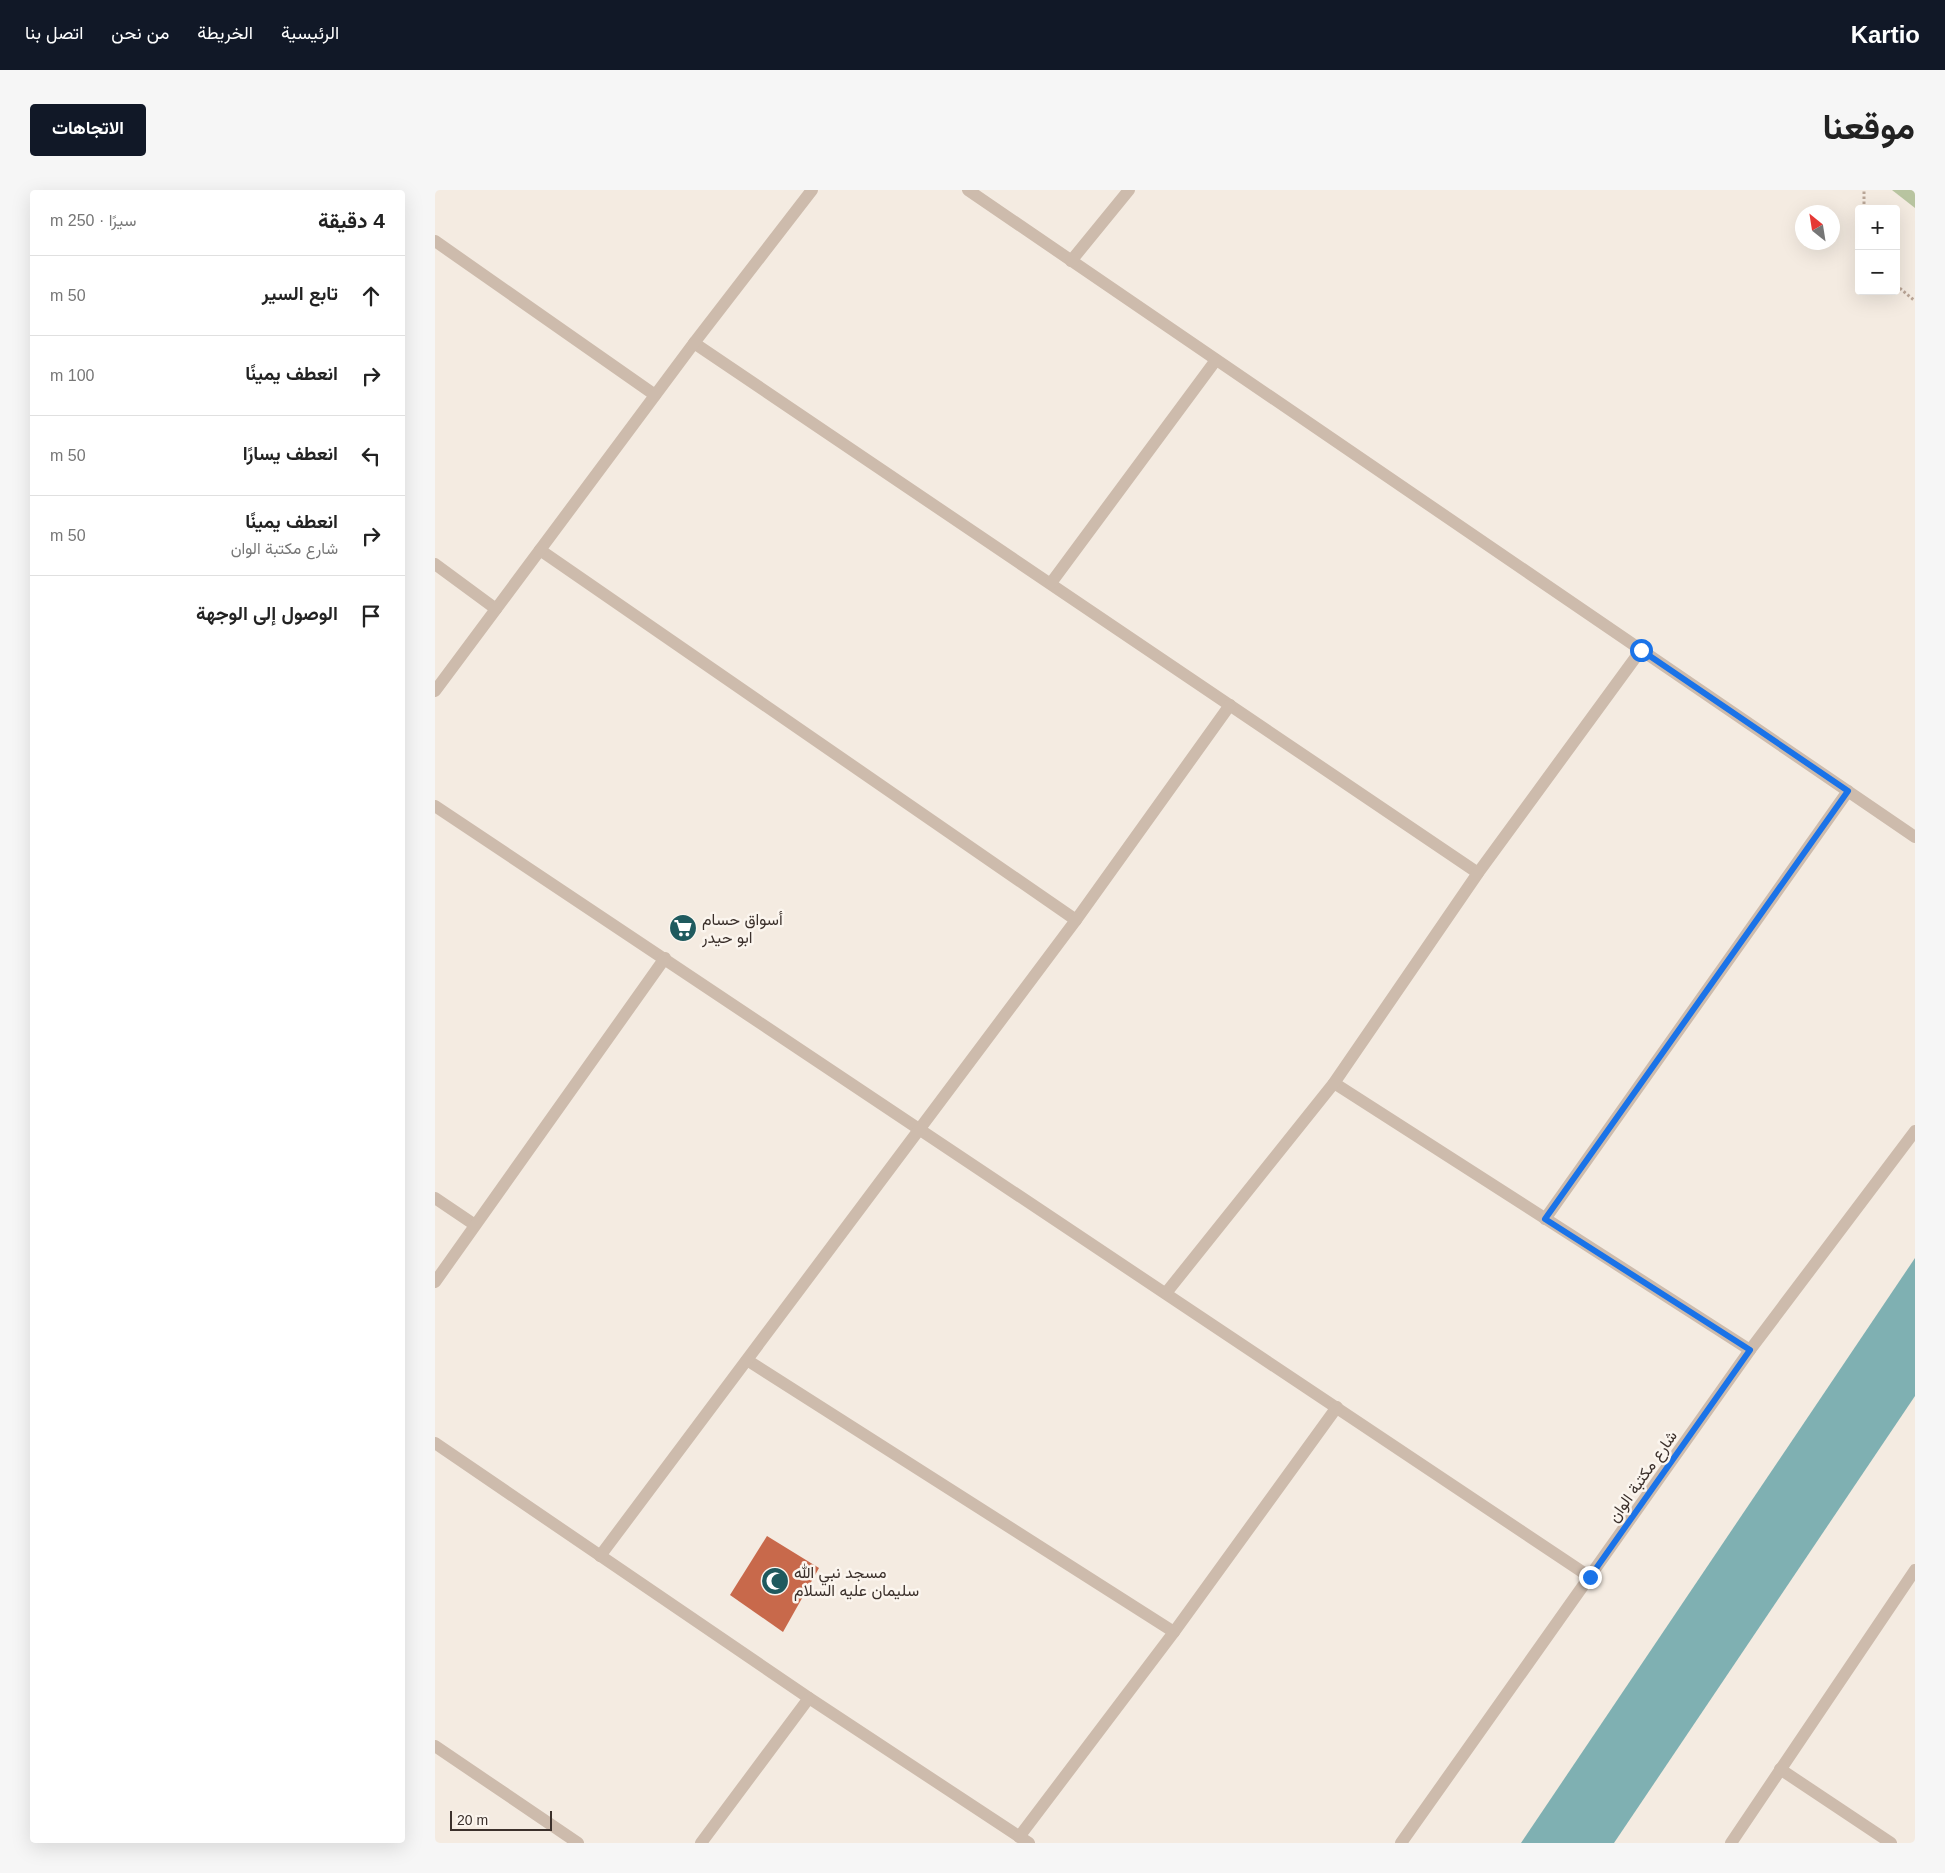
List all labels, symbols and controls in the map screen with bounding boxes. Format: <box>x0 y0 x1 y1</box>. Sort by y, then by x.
text: Kartio <box>1851 21 1920 48</box>
text: اتصل بنا <box>25 23 83 43</box>
text: من نحن <box>111 23 169 43</box>
text: الخريطة <box>197 23 253 43</box>
text: الرئيسية <box>281 23 339 43</box>
button: الاتجاهات <box>30 104 146 156</box>
text: موقعنا <box>1822 107 1915 146</box>
north arrow <box>1795 205 1840 250</box>
map controls <box>1855 205 1900 295</box>
button: + <box>1855 205 1900 250</box>
text: 4 دقيقة <box>318 209 385 232</box>
text: سيرًا · 250 m <box>50 212 136 229</box>
button: − <box>1855 250 1900 295</box>
icon: ahead <box>357 282 385 310</box>
text: تابع السير <box>262 283 338 304</box>
text: 50 m <box>50 287 86 304</box>
icon: right <box>357 362 385 390</box>
text: انعطف يمينًا <box>245 363 338 384</box>
text: 100 m <box>50 367 94 384</box>
icon: left <box>357 442 385 470</box>
text: انعطف يسارًا <box>243 443 338 464</box>
text: 50 m <box>50 447 86 464</box>
text: انعطف يمينًا <box>245 511 338 532</box>
icon: right <box>357 522 385 550</box>
text: 50 m <box>50 527 86 544</box>
text: شارع مكتبة الوان <box>231 540 338 557</box>
icon: arrive <box>357 602 385 630</box>
text: الوصول إلى الوجهة <box>196 603 338 624</box>
route start <box>1630 639 1653 662</box>
place label: أسواق حسام ابو حيدر <box>701 911 783 948</box>
supermarket icon: أسواق حسام ابو حيدر <box>668 913 698 943</box>
street label: شارع مكتبة الوان <box>1605 1427 1683 1527</box>
place label: مسجد نبي الله سليمان عليه السلام <box>794 1563 919 1601</box>
mosque icon: مسجد نبي الله سليمان عليه السلام <box>760 1566 790 1596</box>
route end <box>1579 1566 1602 1589</box>
scale bar <box>450 1808 553 1831</box>
text: 20 m <box>457 1812 488 1828</box>

